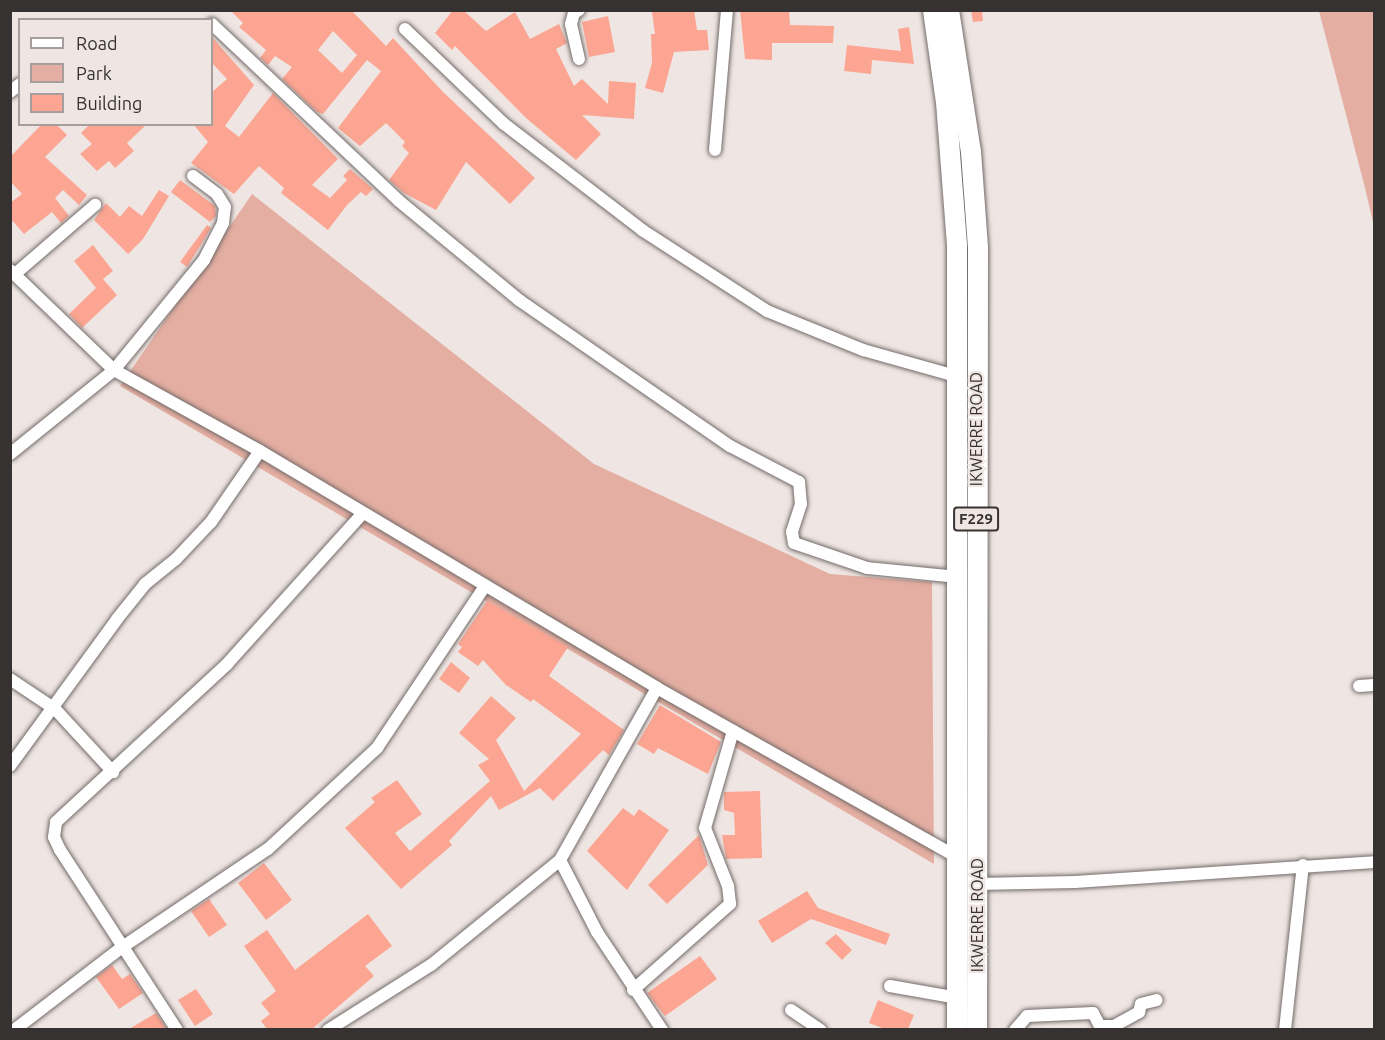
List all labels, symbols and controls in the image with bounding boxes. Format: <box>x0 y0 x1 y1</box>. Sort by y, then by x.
legend <box>18 18 213 126</box>
text: Road <box>76 33 118 53</box>
text: Park <box>76 63 112 83</box>
text: Building <box>76 93 142 113</box>
street label: IKWERRE ROAD <box>966 372 986 486</box>
road number: F229 <box>952 507 1000 531</box>
street label: IKWERRE ROAD <box>967 858 987 972</box>

